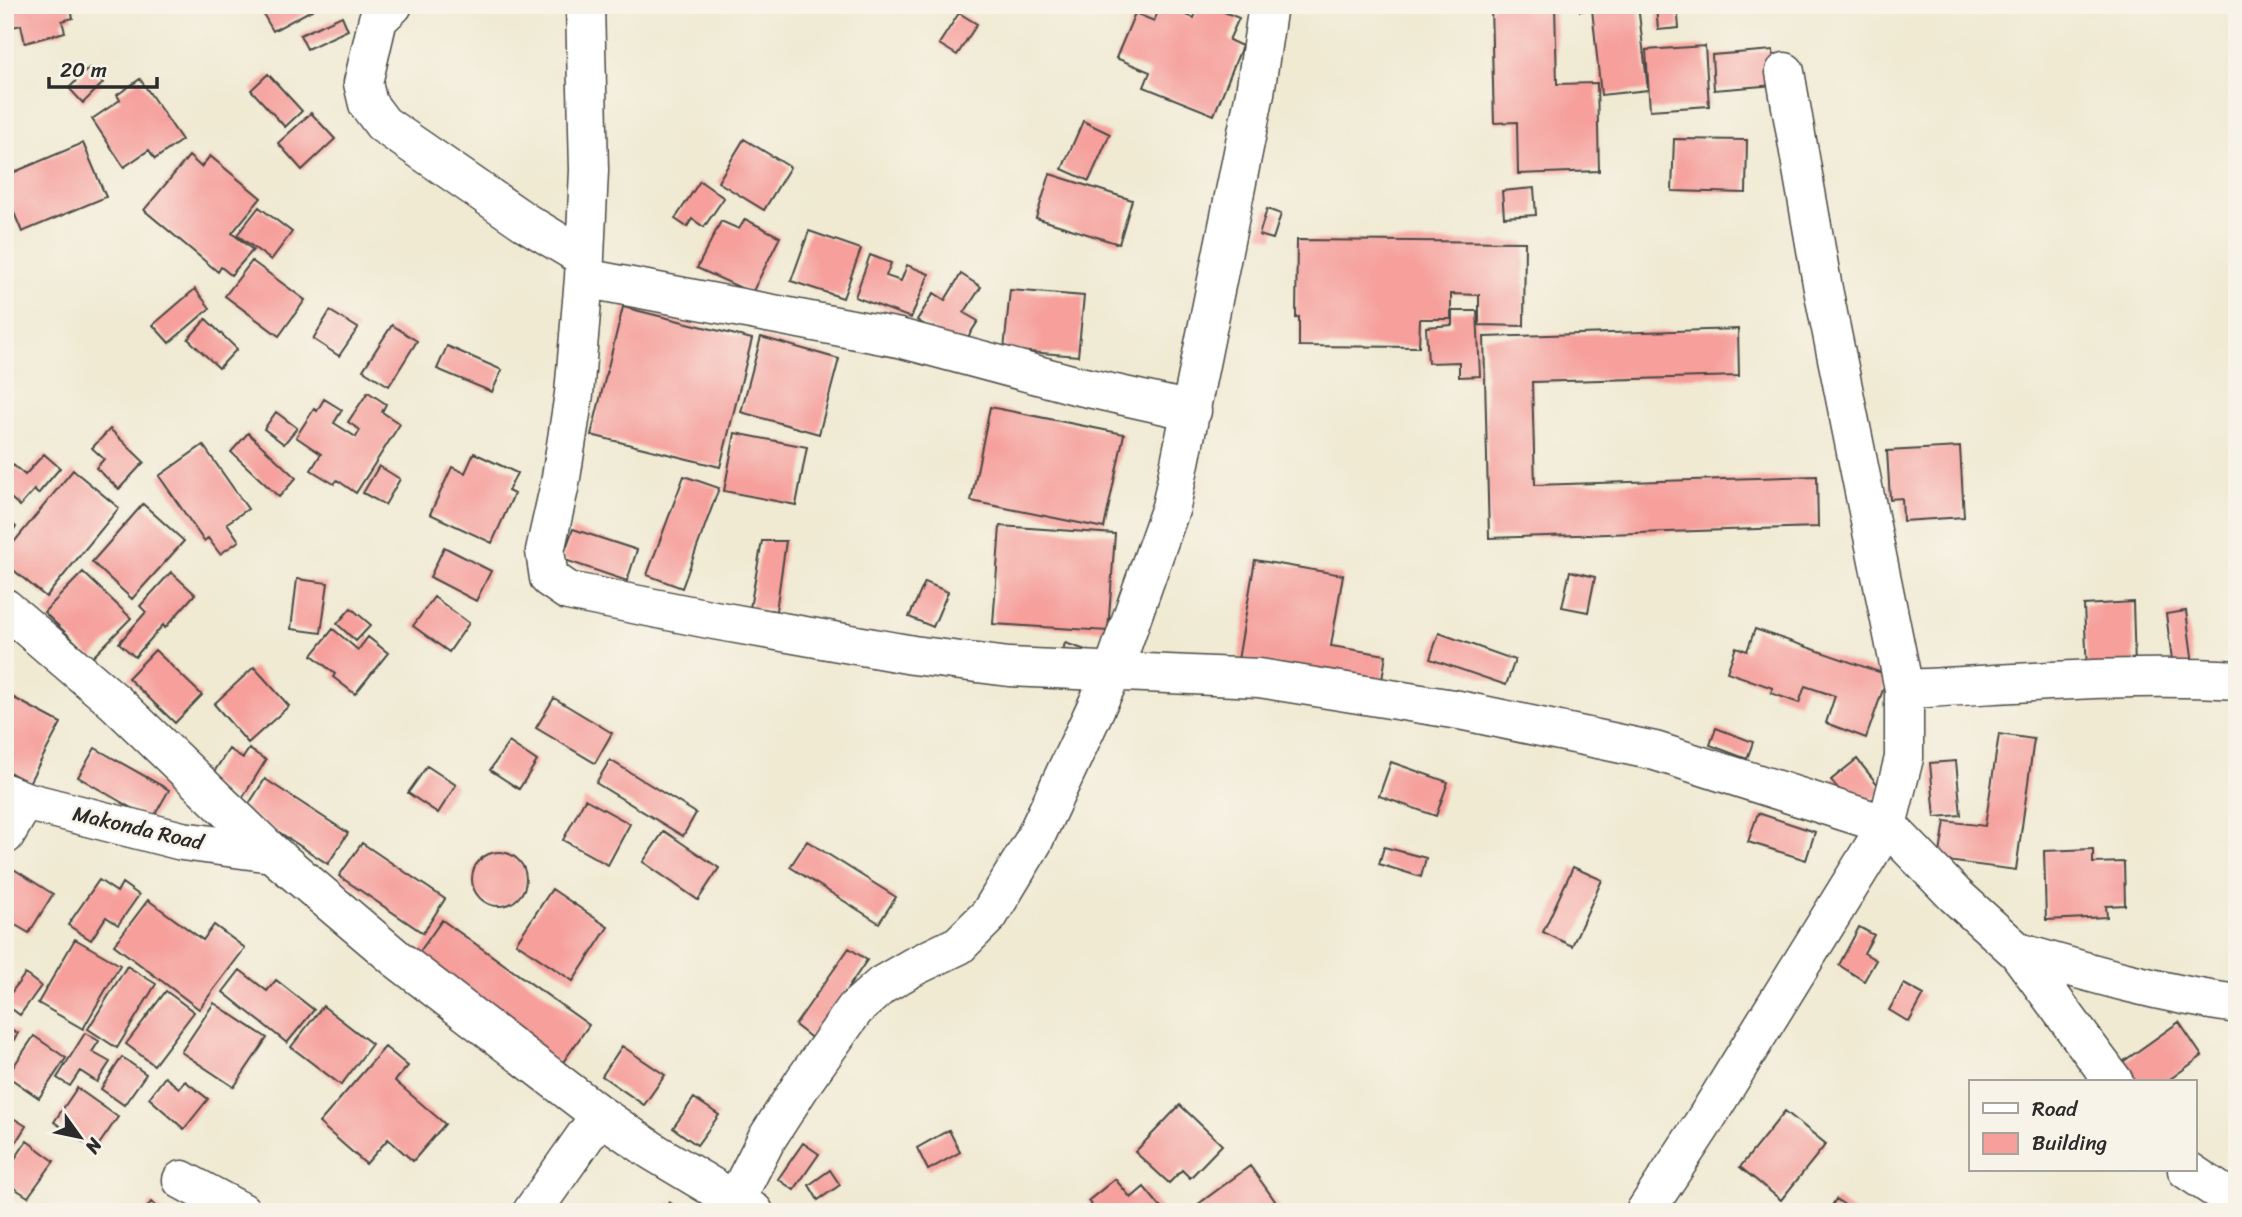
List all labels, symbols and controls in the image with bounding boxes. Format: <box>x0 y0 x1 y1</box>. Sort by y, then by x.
scale bar <box>49 46 158 90</box>
text: 20 m <box>60 51 107 89</box>
street label: Makonda Road <box>69 795 209 862</box>
legend <box>1969 1080 2196 1172</box>
text: Road <box>2032 1090 2079 1128</box>
north arrow <box>46 1102 116 1172</box>
text: Building <box>2032 1124 2108 1162</box>
text: N <box>76 1131 112 1161</box>

